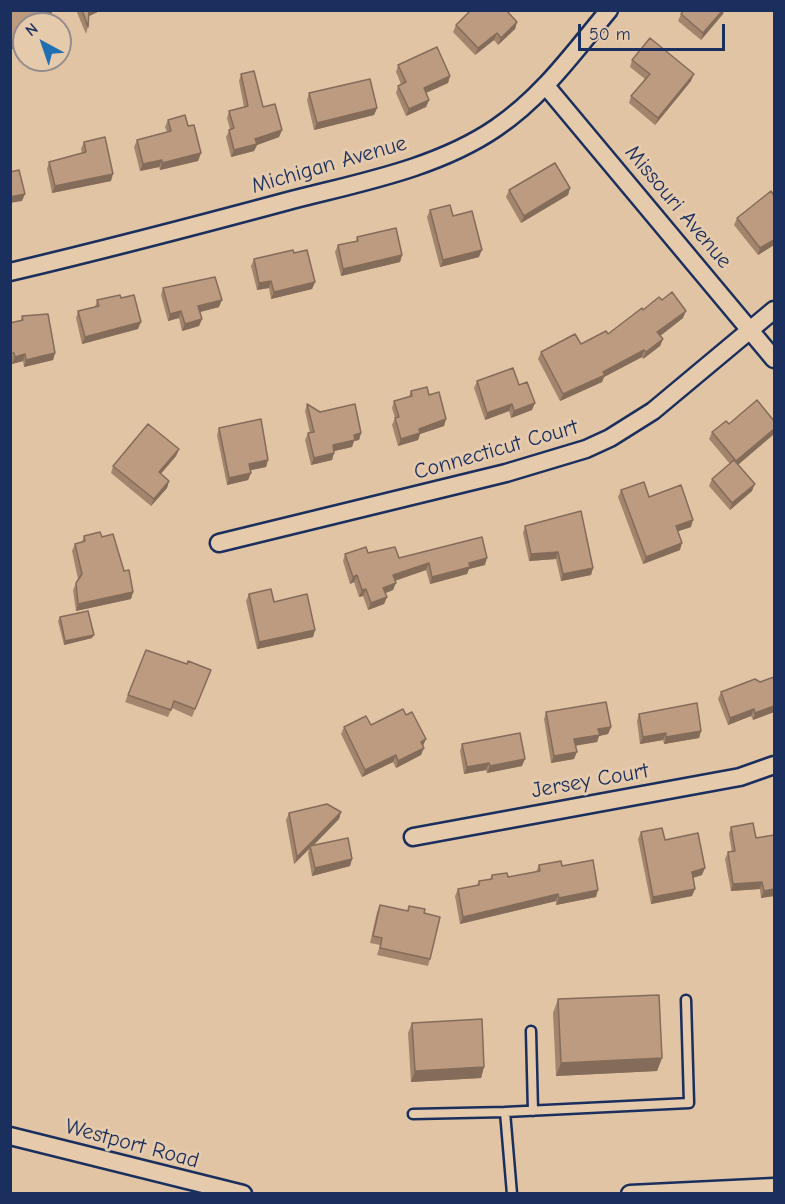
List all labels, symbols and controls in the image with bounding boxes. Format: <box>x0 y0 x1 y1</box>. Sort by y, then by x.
north arrow <box>12 12 72 72</box>
scale bar <box>581 12 728 50</box>
text: N <box>22 19 41 40</box>
text: 50 m <box>589 24 631 45</box>
street label: Michigan Avenue <box>248 130 410 200</box>
street label: Missouri Avenue <box>619 140 737 274</box>
street label: Connecticut Court <box>411 414 581 486</box>
street label: Jersey Court <box>529 758 651 804</box>
street label: Westport Road <box>62 1113 202 1175</box>

